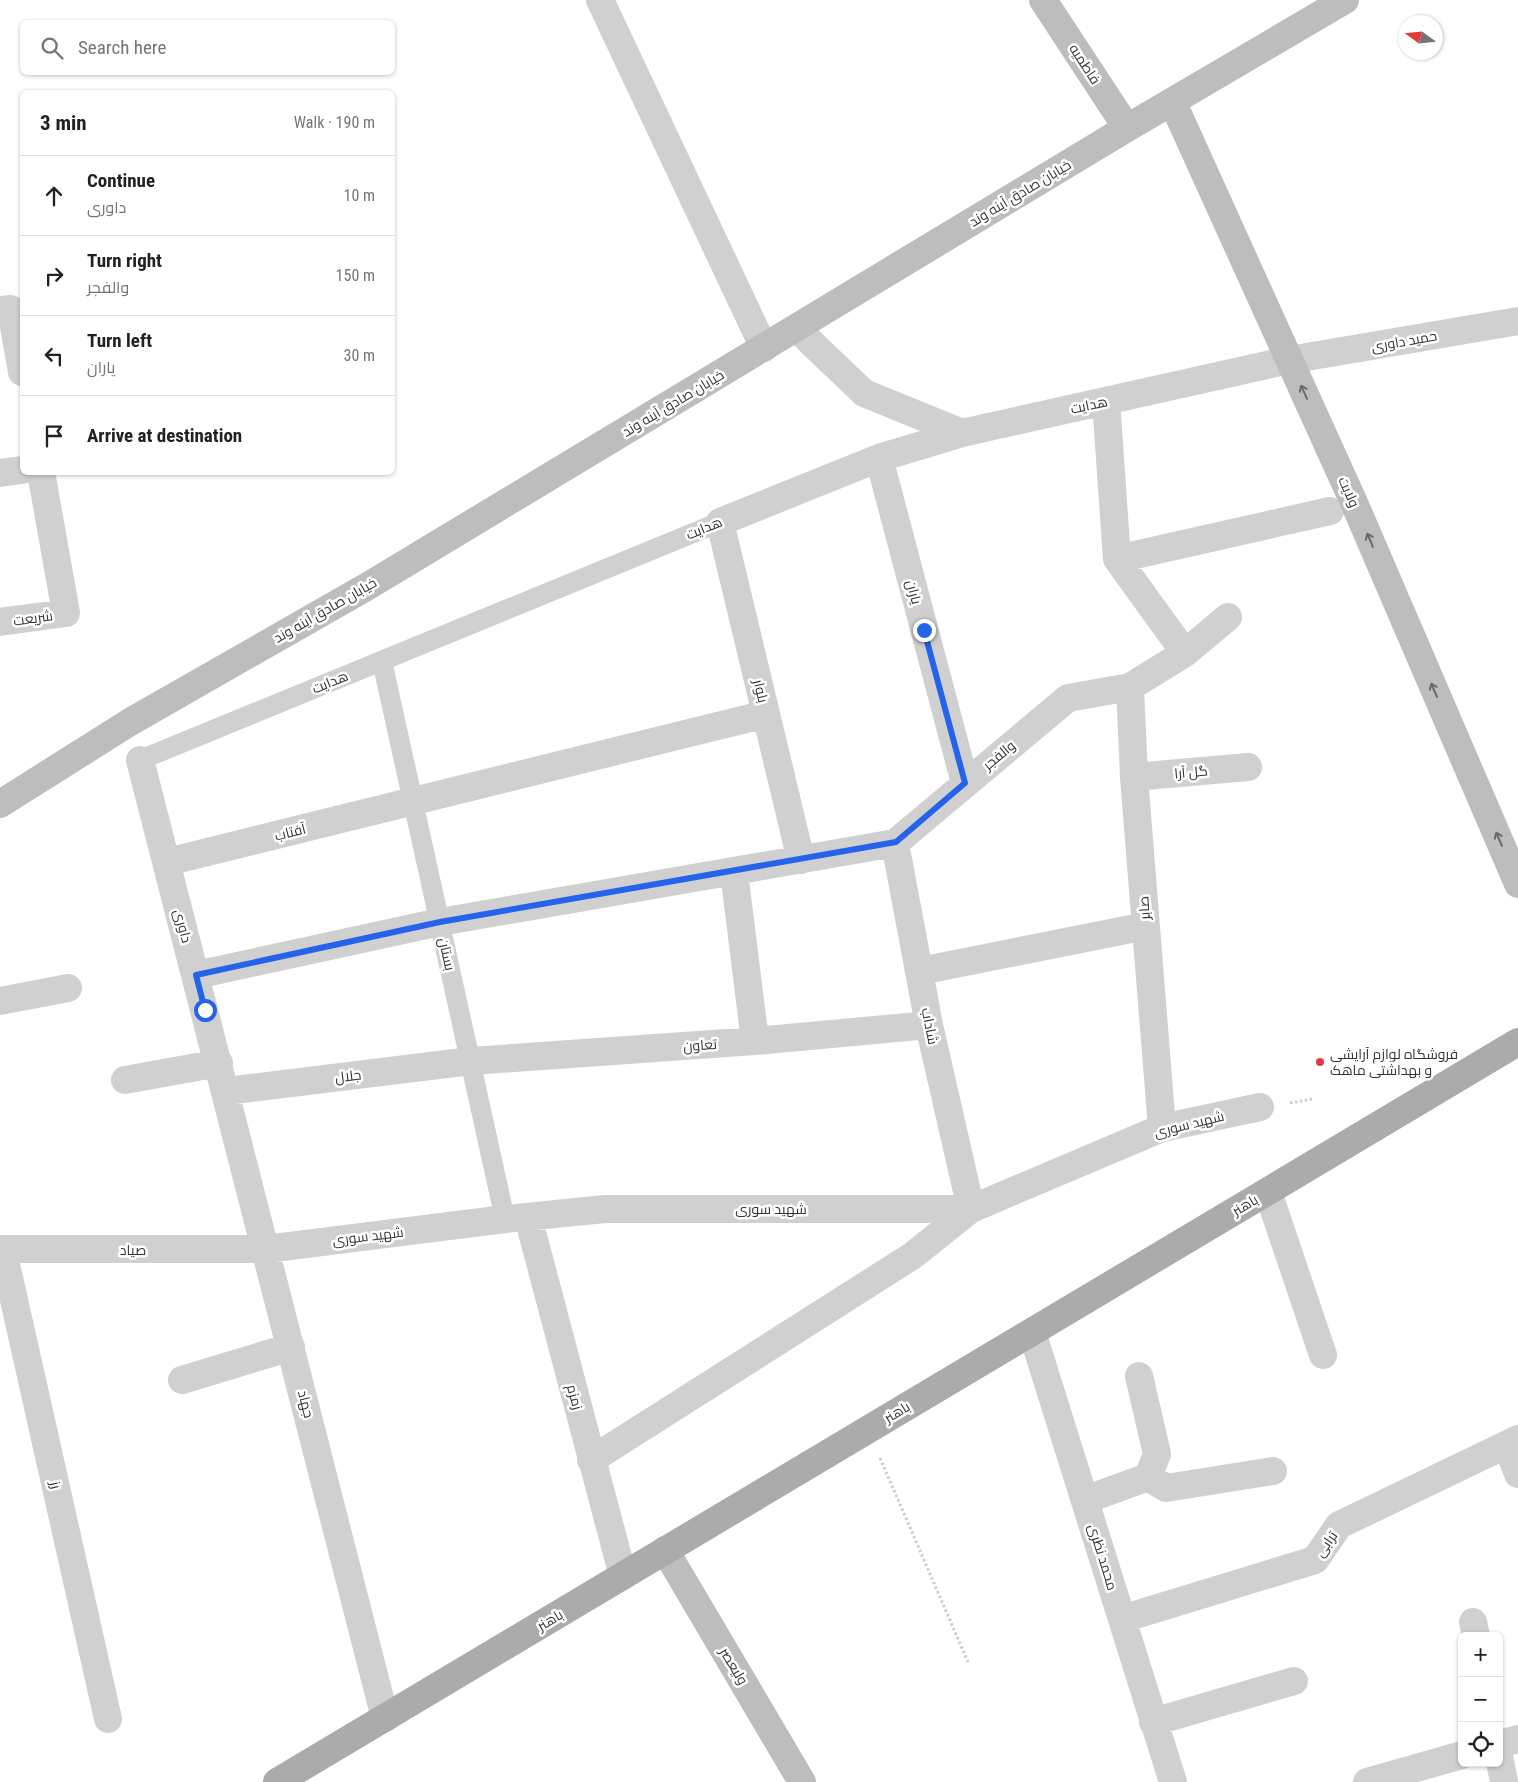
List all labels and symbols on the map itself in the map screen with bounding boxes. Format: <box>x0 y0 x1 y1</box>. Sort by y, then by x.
north arrow <box>1398 15 1443 60</box>
street label: فاطمیه <box>1066 41 1104 87</box>
street label: خیابان صادق آینه وند <box>966 156 1074 231</box>
street label: حمید داوری <box>1370 327 1438 355</box>
street label: خیابان صادق آینه وند <box>619 366 727 441</box>
one-way arrow <box>1298 385 1308 400</box>
street label: هدایت <box>1069 393 1109 417</box>
street label: ولایت <box>1335 474 1363 510</box>
street label: هدایت <box>684 514 724 542</box>
one-way arrow <box>1365 533 1375 548</box>
street label: خیابان صادق آینه وند <box>271 574 380 647</box>
street label: یاران <box>903 578 925 606</box>
street label: شریعت <box>12 607 54 629</box>
route end <box>913 619 936 642</box>
street label: هدایت <box>310 668 350 696</box>
street label: بلوار <box>750 677 772 704</box>
one-way arrow <box>1429 683 1439 698</box>
street label: والفجر <box>979 737 1018 774</box>
street label: گل آرا <box>1174 763 1208 781</box>
street label: آفتاب <box>273 820 307 844</box>
one-way arrow <box>1493 832 1503 847</box>
street label: صابر <box>1135 896 1153 921</box>
street label: داوری <box>171 907 195 945</box>
street label: بستان <box>435 936 459 972</box>
route start <box>194 999 217 1022</box>
street label: شاداب <box>919 1006 941 1046</box>
street label: تعاون <box>683 1036 718 1054</box>
place label: فروشگاه لوازم آرایشی و بهداشتی ماهک <box>1330 1046 1458 1078</box>
marker: فروشگاه لوازم آرایشی و بهداشتی ماهک <box>1314 1056 1326 1068</box>
street label: جلال <box>334 1066 362 1087</box>
street label: شهید سوری <box>1152 1108 1226 1140</box>
street label: باهنر <box>1228 1191 1261 1219</box>
street label: شهید سوری <box>735 1201 807 1217</box>
street label: شهید سوری <box>332 1224 404 1248</box>
street label: صیاد <box>120 1242 146 1258</box>
street label: زمزم <box>562 1383 586 1412</box>
street label: جهاد <box>295 1389 317 1419</box>
street label: باهنر <box>880 1398 913 1426</box>
street label: رز <box>47 1479 65 1490</box>
street label: محمد نظری <box>1085 1522 1121 1592</box>
street label: ترابی <box>1311 1528 1341 1560</box>
street label: باهنر <box>533 1606 566 1634</box>
street label: ولیعصر <box>716 1644 751 1687</box>

